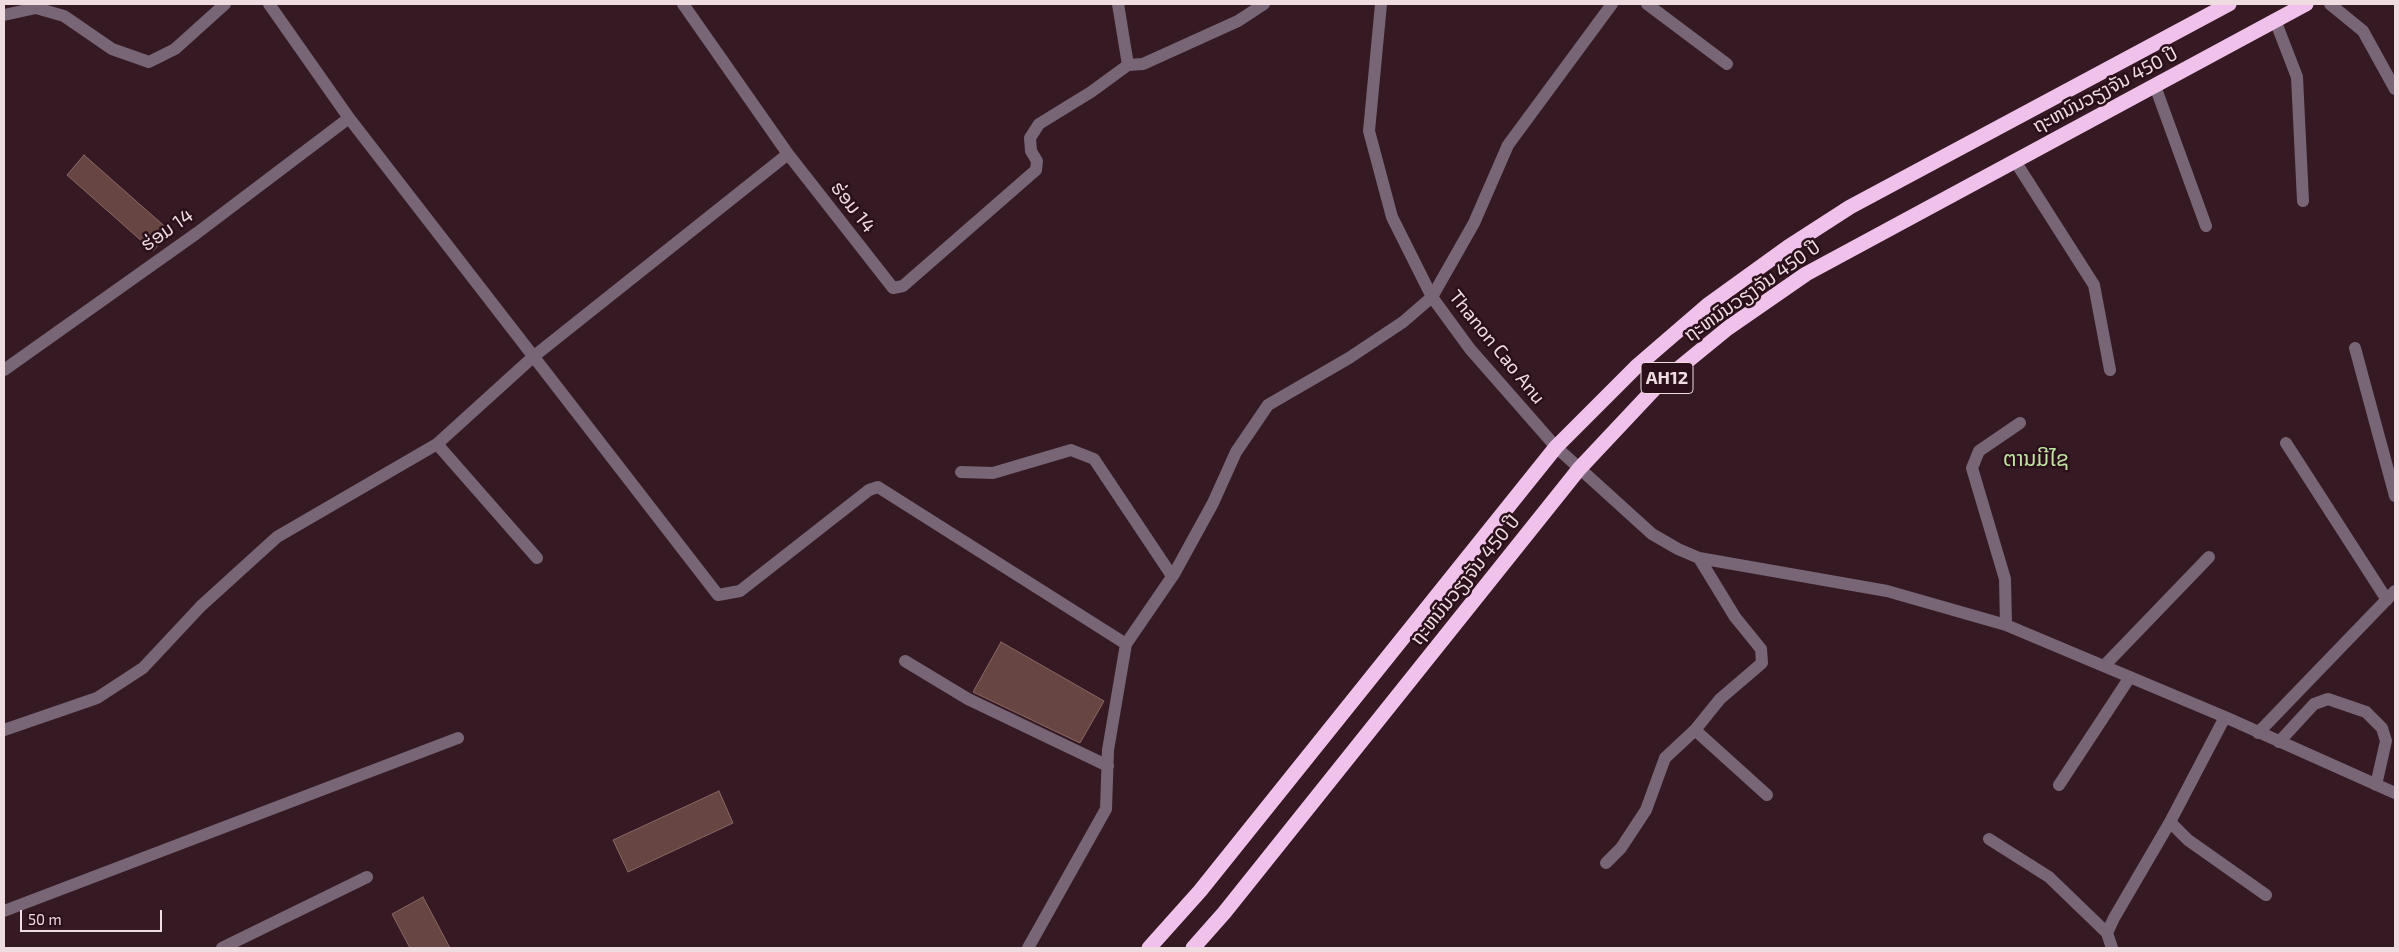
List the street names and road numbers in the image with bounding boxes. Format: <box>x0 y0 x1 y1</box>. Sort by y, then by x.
street label: ຖະຫນົນວຽງຈັນ 450 ປີ <box>2029 42 2181 138</box>
street label: ຮ່ອມ 14 <box>826 177 880 237</box>
street label: ຮ່ອມ 14 <box>136 204 198 256</box>
street label: ຖະຫນົນວຽງຈັນ 450 ປີ <box>1680 236 1824 346</box>
street label: Thanon Cao Anu <box>1444 286 1550 408</box>
road number: AH12 <box>1641 362 1693 393</box>
street label: ຖະຫນົນວຽງຈັນ 450 ປີ <box>1406 510 1524 650</box>

